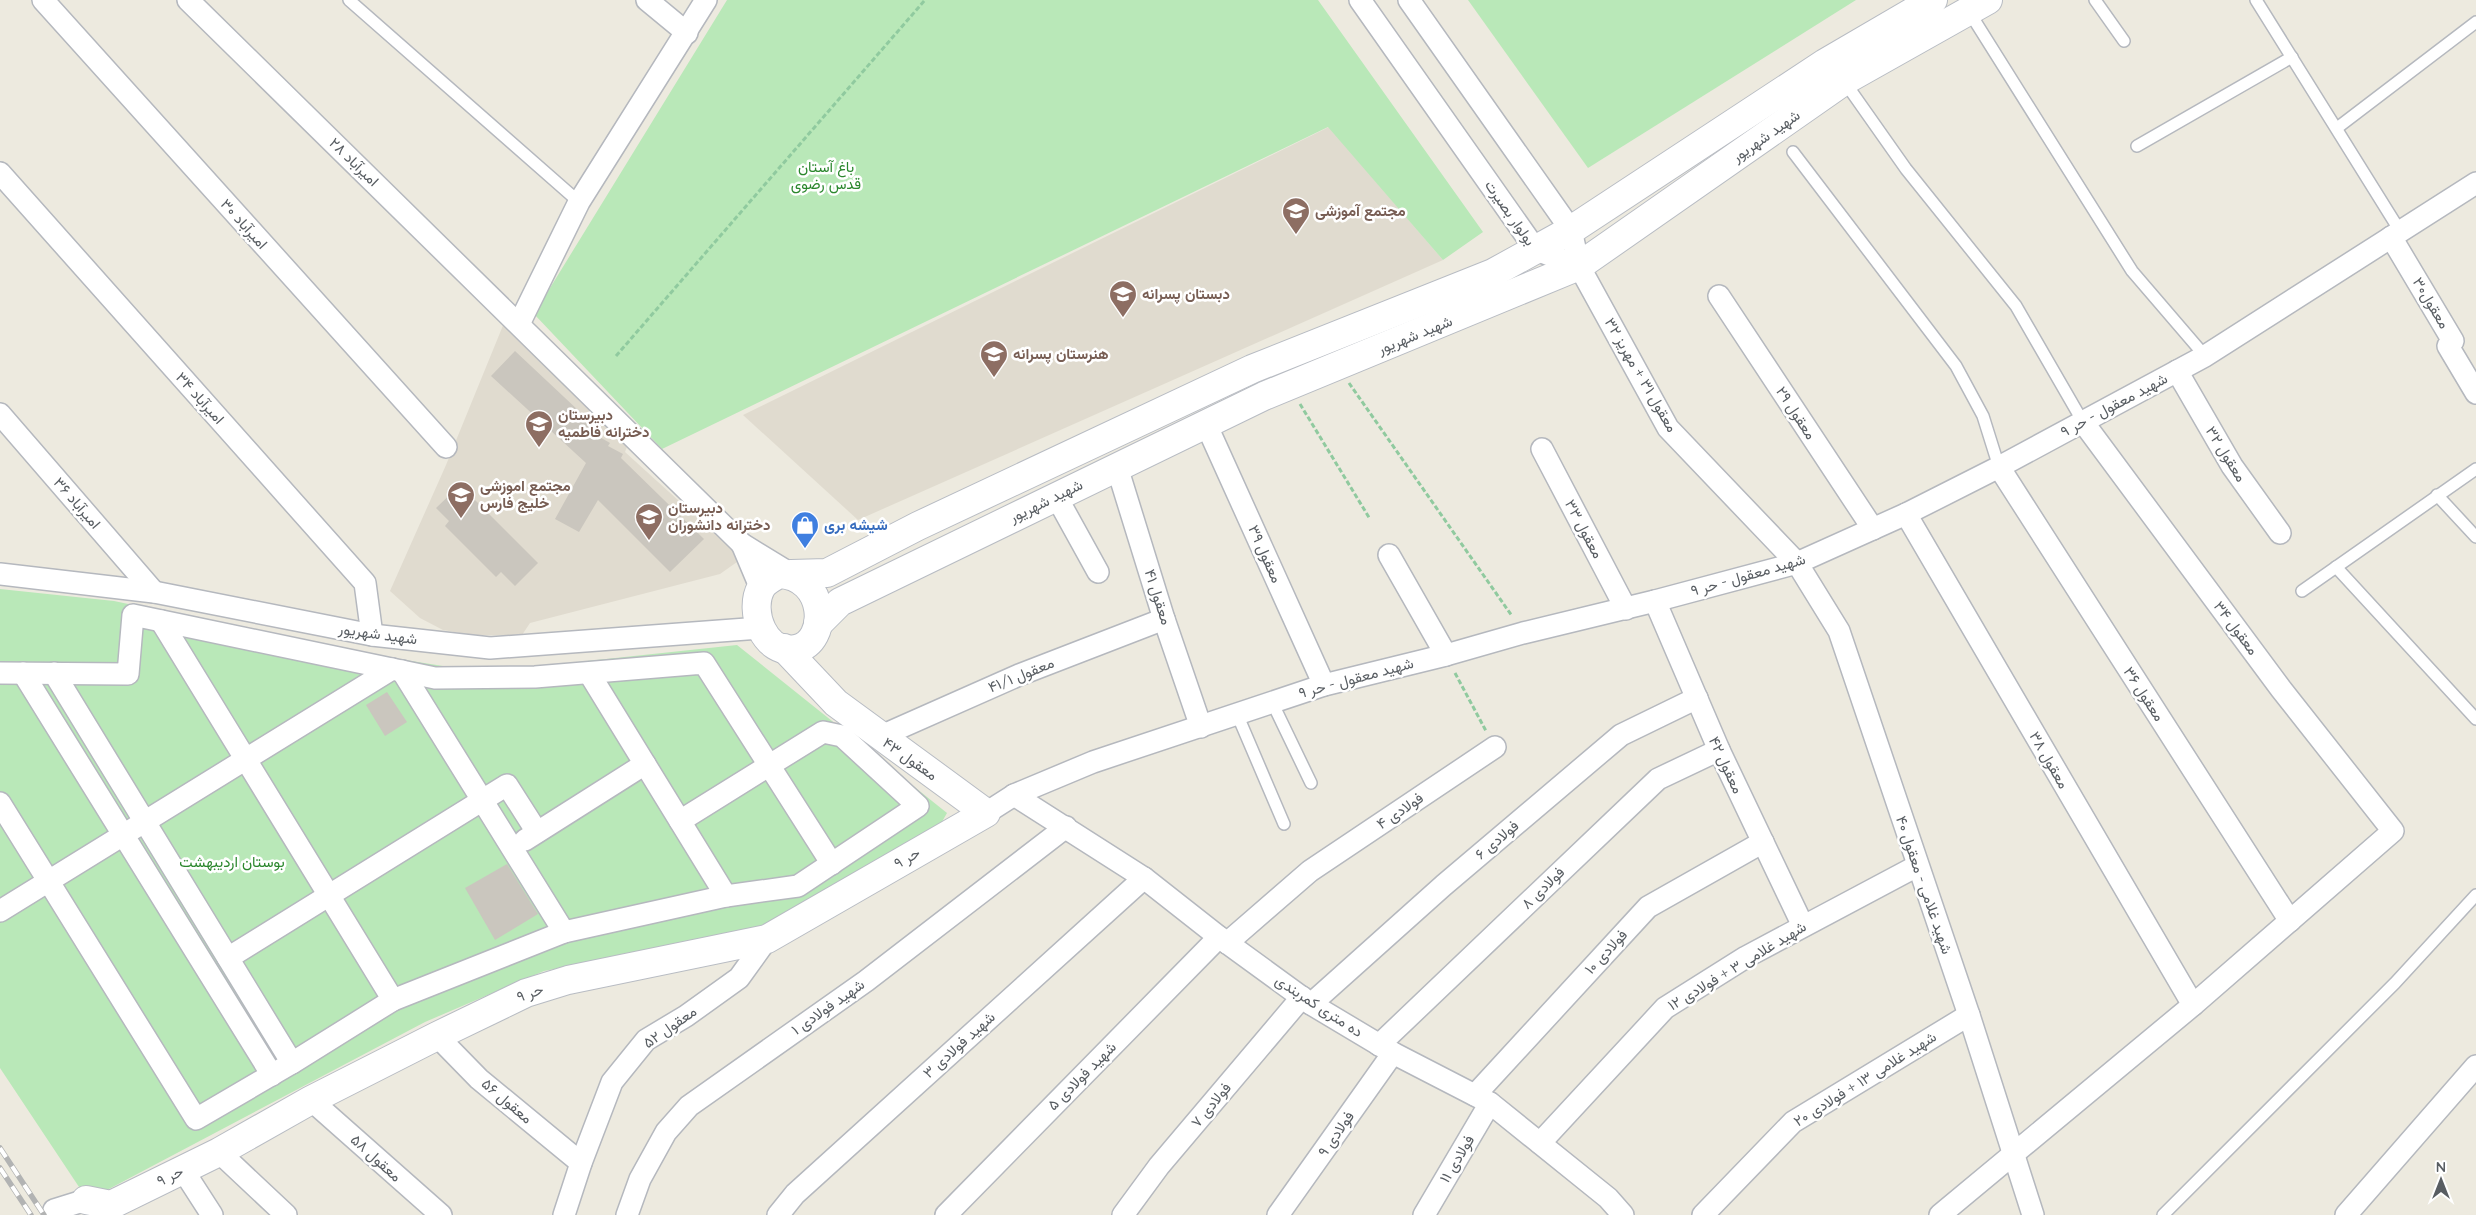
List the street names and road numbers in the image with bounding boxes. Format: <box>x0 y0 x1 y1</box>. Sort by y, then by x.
street label: شهید شهریور <box>1727 105 1804 167</box>
street label: امیرآباد ۲۸ <box>325 133 383 190</box>
street label: بولوار بصیرت <box>1481 176 1540 249</box>
street label: امیرآباد ۳۰ <box>217 194 272 253</box>
street label: معقول۳۰ <box>2409 274 2454 332</box>
street label: شهید شهریور <box>1374 311 1455 359</box>
street label: معقول ۳۱ + مهریز ۳۲ <box>1601 314 1682 436</box>
street label: امیرآباد ۳۴ <box>172 368 229 428</box>
street label: شهید معقول - حر ۹ <box>2057 368 2171 441</box>
street label: معقول ۲۹ <box>1772 383 1821 443</box>
street label: معقول ۳۲ <box>2202 422 2251 485</box>
street label: امیرآباد ۳۶ <box>50 473 105 532</box>
street label: شهید شهریور <box>1005 475 1086 527</box>
street label: معقول ۳۳ <box>1561 496 1608 562</box>
street label: معقول ۳۹ <box>1244 522 1287 586</box>
street label: شهید معقول - حر ۹ <box>1688 549 1808 600</box>
street label: معقول ۴۱ <box>1141 567 1176 627</box>
street label: معقول ۳۴ <box>2210 597 2263 659</box>
street label: شهید شهریور <box>337 618 419 648</box>
street label: معقول ۴۱/۱ <box>985 653 1057 696</box>
street label: شهید معقول - حر ۹ <box>1296 653 1416 702</box>
street label: معقول ۳۶ <box>2120 663 2169 725</box>
street label: معقول ۳۸ <box>2025 728 2073 792</box>
street label: معقول ۴۳ <box>879 733 941 784</box>
street label: معقول ۴۲ <box>1705 733 1748 796</box>
street label: فولادی ۴ <box>1373 788 1427 834</box>
street label: شهید غلامی - معقول ۴۰ <box>1891 813 1957 957</box>
street label: فولادی ۶ <box>1471 816 1523 864</box>
street label: حر ۹ <box>890 843 923 873</box>
street label: فولادی ۸ <box>1517 862 1569 914</box>
street label: شهید غلامی ۳ + فولادی ۱۲ <box>1664 917 1810 1015</box>
street label: فولادی ۱۰ <box>1580 925 1632 979</box>
street label: ده متری کمربندی <box>1271 970 1367 1042</box>
street label: شهید فولادی ۱ <box>787 974 869 1040</box>
street label: حر ۹ <box>514 979 546 1006</box>
street label: معقول ۵۲ <box>639 1001 700 1052</box>
street label: شهید فولادی ۳ <box>919 1007 999 1083</box>
street label: شهید غلامی ۱۳ + فولادی ۲۰ <box>1790 1027 1940 1131</box>
street label: شهید فولادی ۵ <box>1043 1037 1121 1115</box>
street label: معقول ۵۶ <box>478 1074 537 1127</box>
street label: فولادی ۷ <box>1186 1078 1236 1132</box>
street label: فولادی ۹ <box>1313 1107 1359 1161</box>
street label: معقول ۵۸ <box>347 1130 406 1185</box>
street label: فولادی ۱۱ <box>1435 1131 1479 1187</box>
street label: حر ۹ <box>153 1161 186 1190</box>

